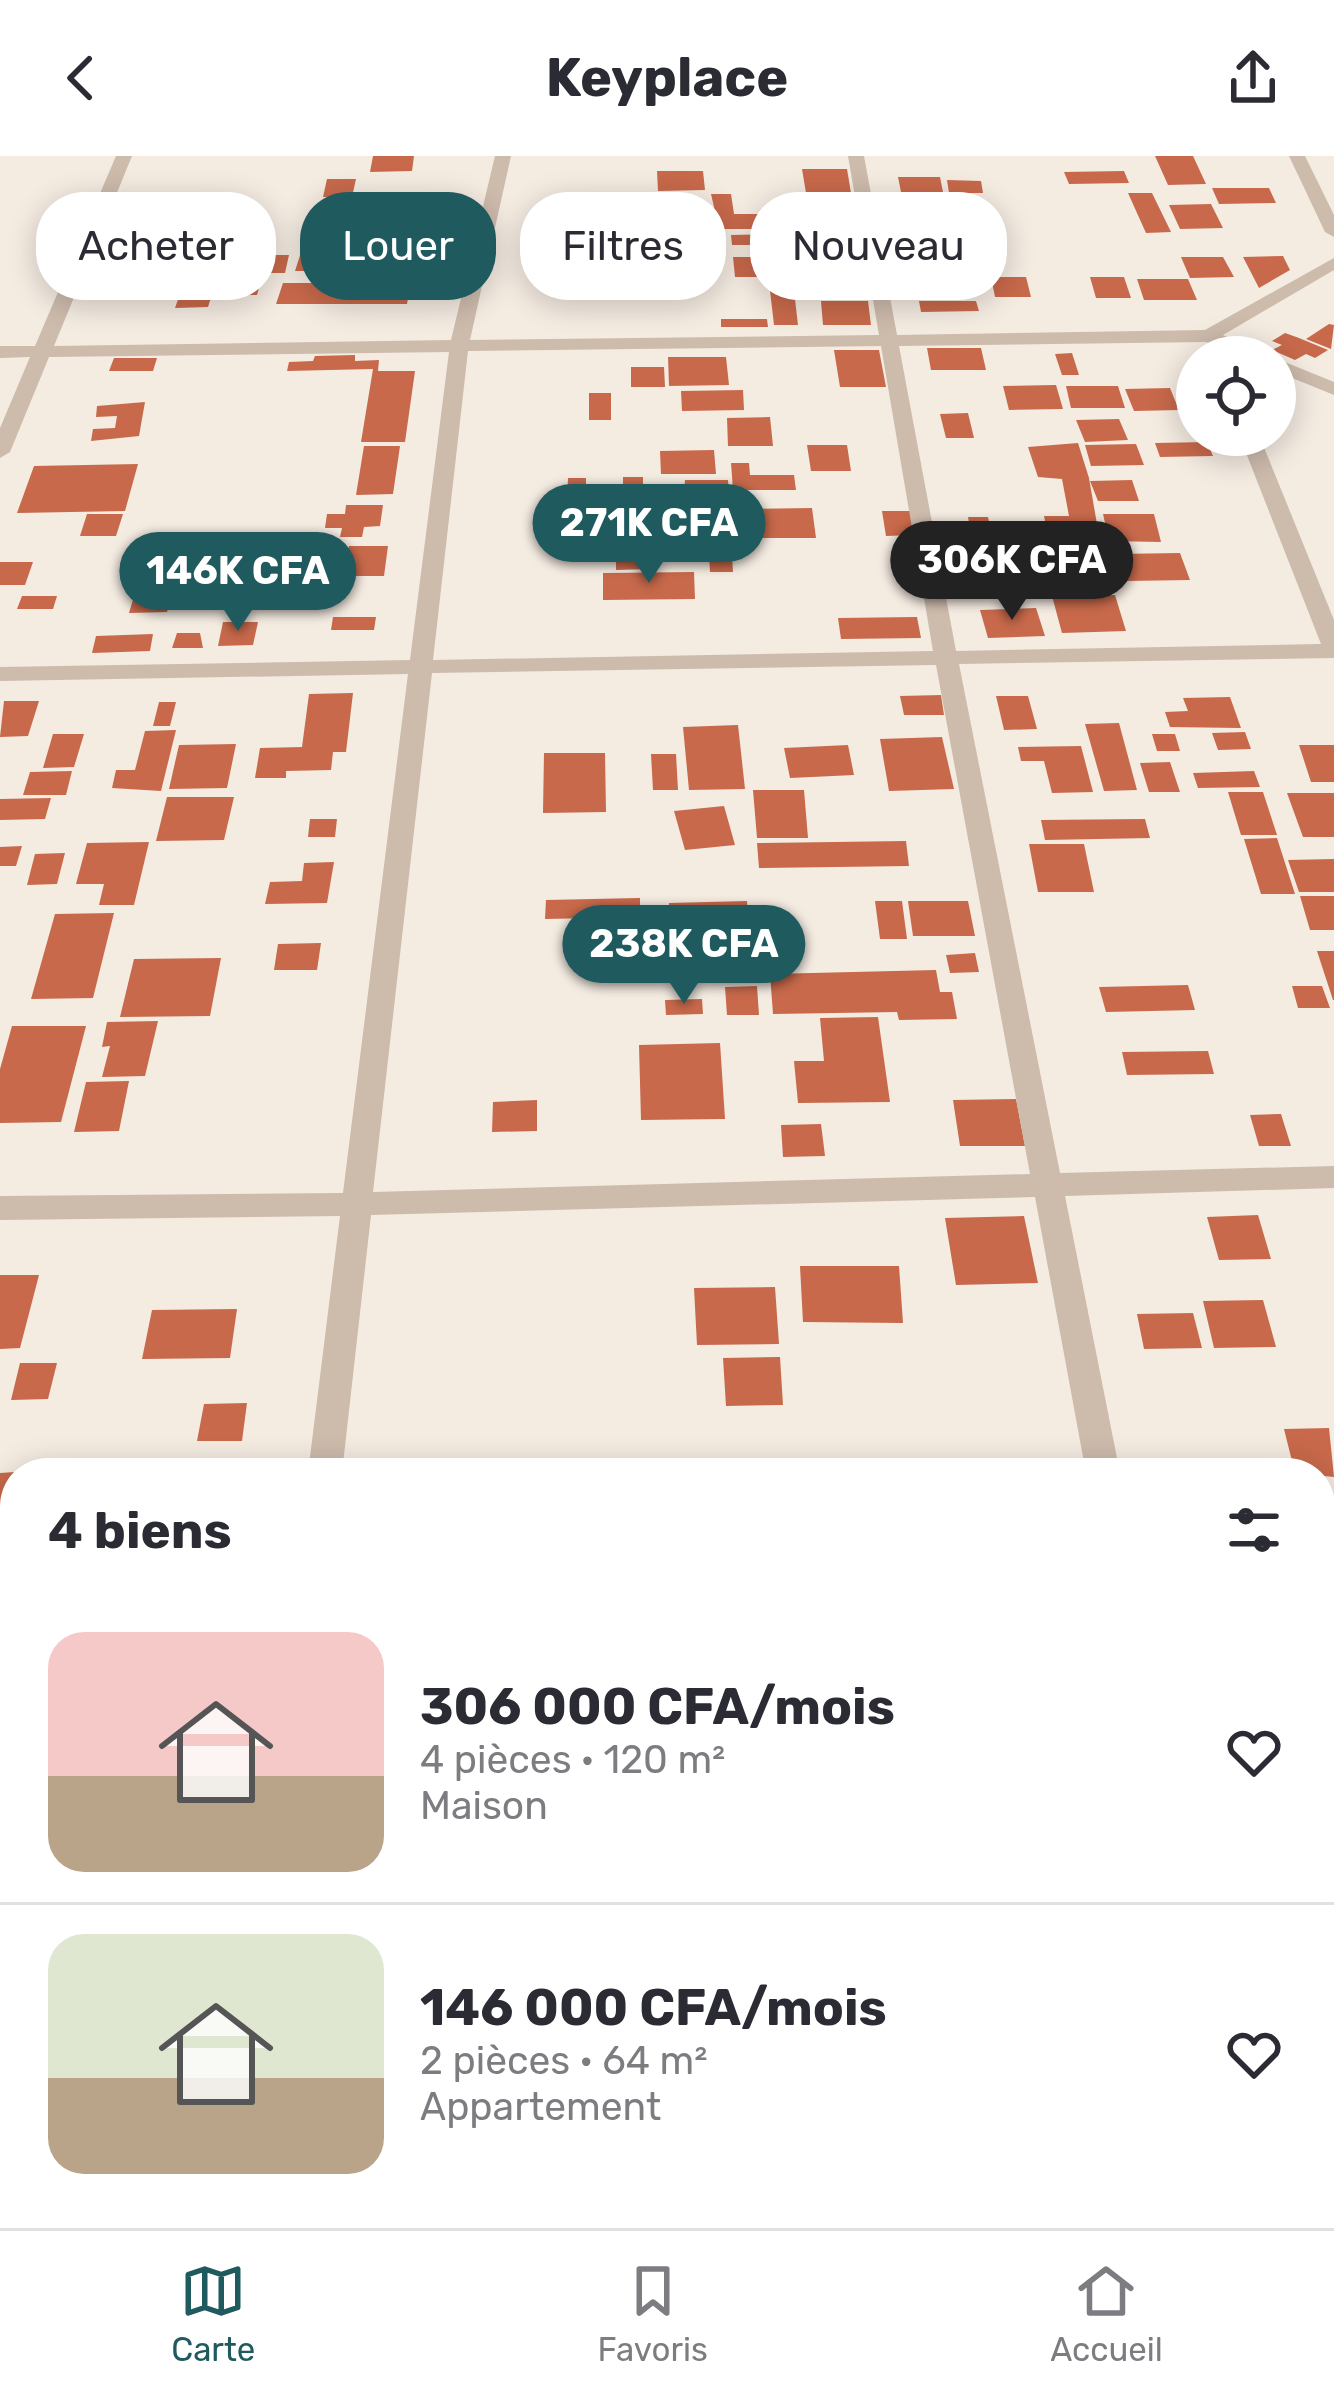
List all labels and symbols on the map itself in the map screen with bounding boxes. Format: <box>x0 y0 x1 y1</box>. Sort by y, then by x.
pin: 271K CFA <box>525 484 773 586</box>
pin: 306K CFA <box>888 521 1136 623</box>
pin: 146K CFA <box>114 532 362 634</box>
pin: 238K CFA <box>560 905 808 1007</box>

